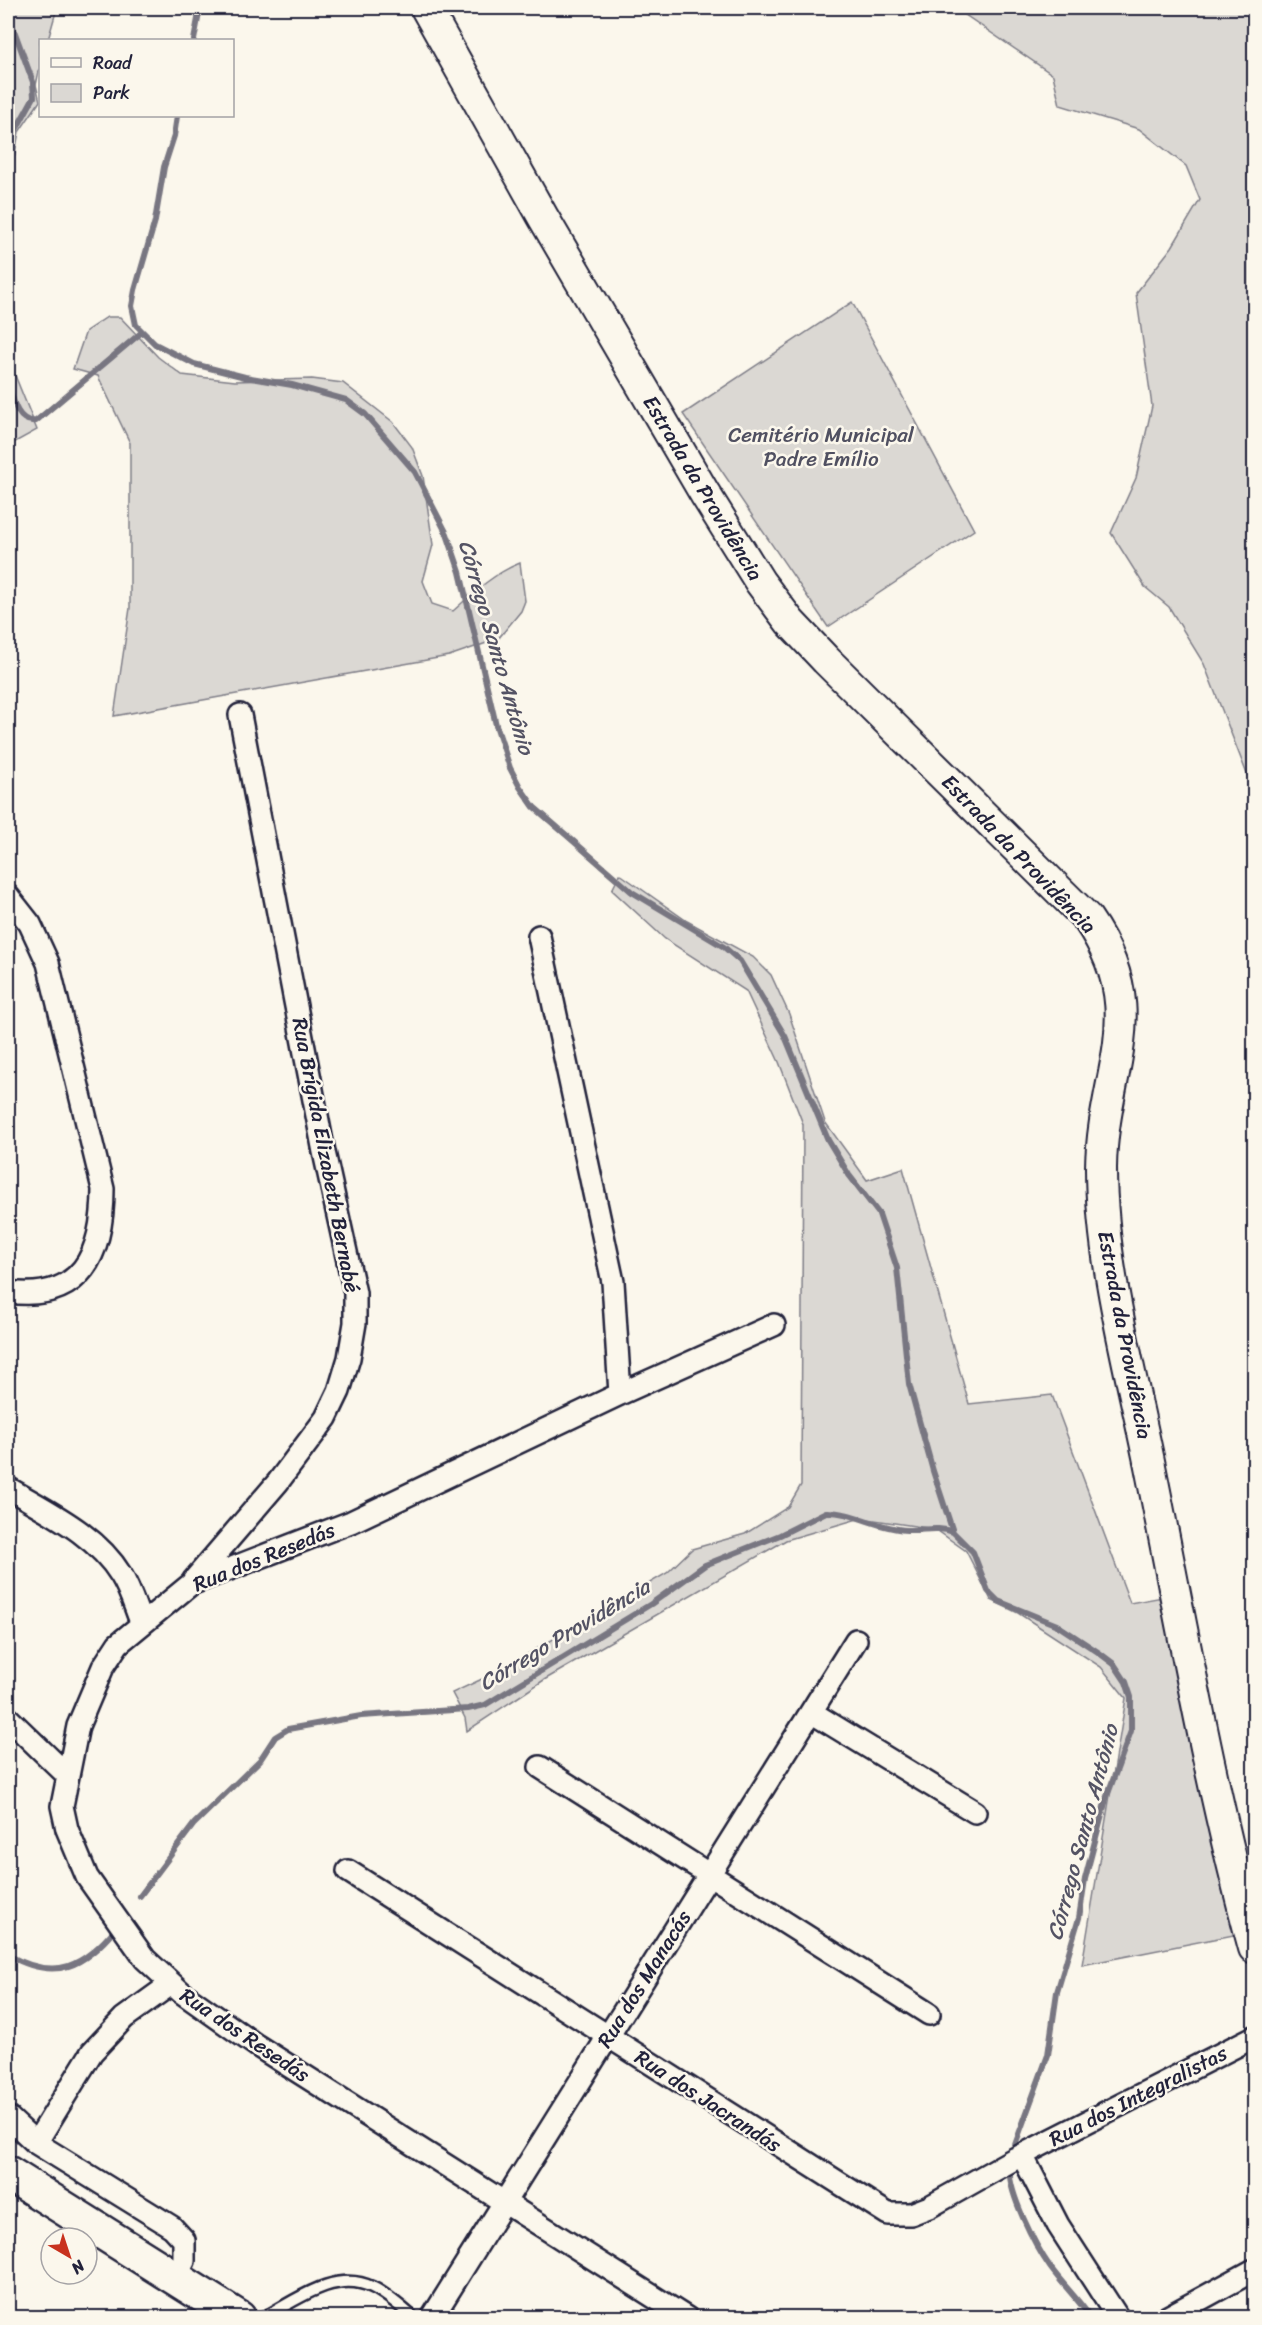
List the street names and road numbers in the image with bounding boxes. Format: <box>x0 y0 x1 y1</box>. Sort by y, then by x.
street label: Estrada da Providência <box>632 388 774 589</box>
street label: Estrada da Providência <box>932 765 1106 944</box>
street label: Rua Brígida Elizabeth Bernabé <box>281 1014 371 1296</box>
street label: Estrada da Providência <box>1086 1228 1164 1443</box>
street label: Rua dos Resedás <box>187 1511 341 1603</box>
street label: Rua dos Manacás <box>586 1902 702 2056</box>
street label: Rua dos Resedás <box>172 1977 318 2093</box>
street label: Rua dos Integralistas <box>1042 2034 1234 2157</box>
street label: Rua dos Jacrandás <box>627 2039 790 2163</box>

